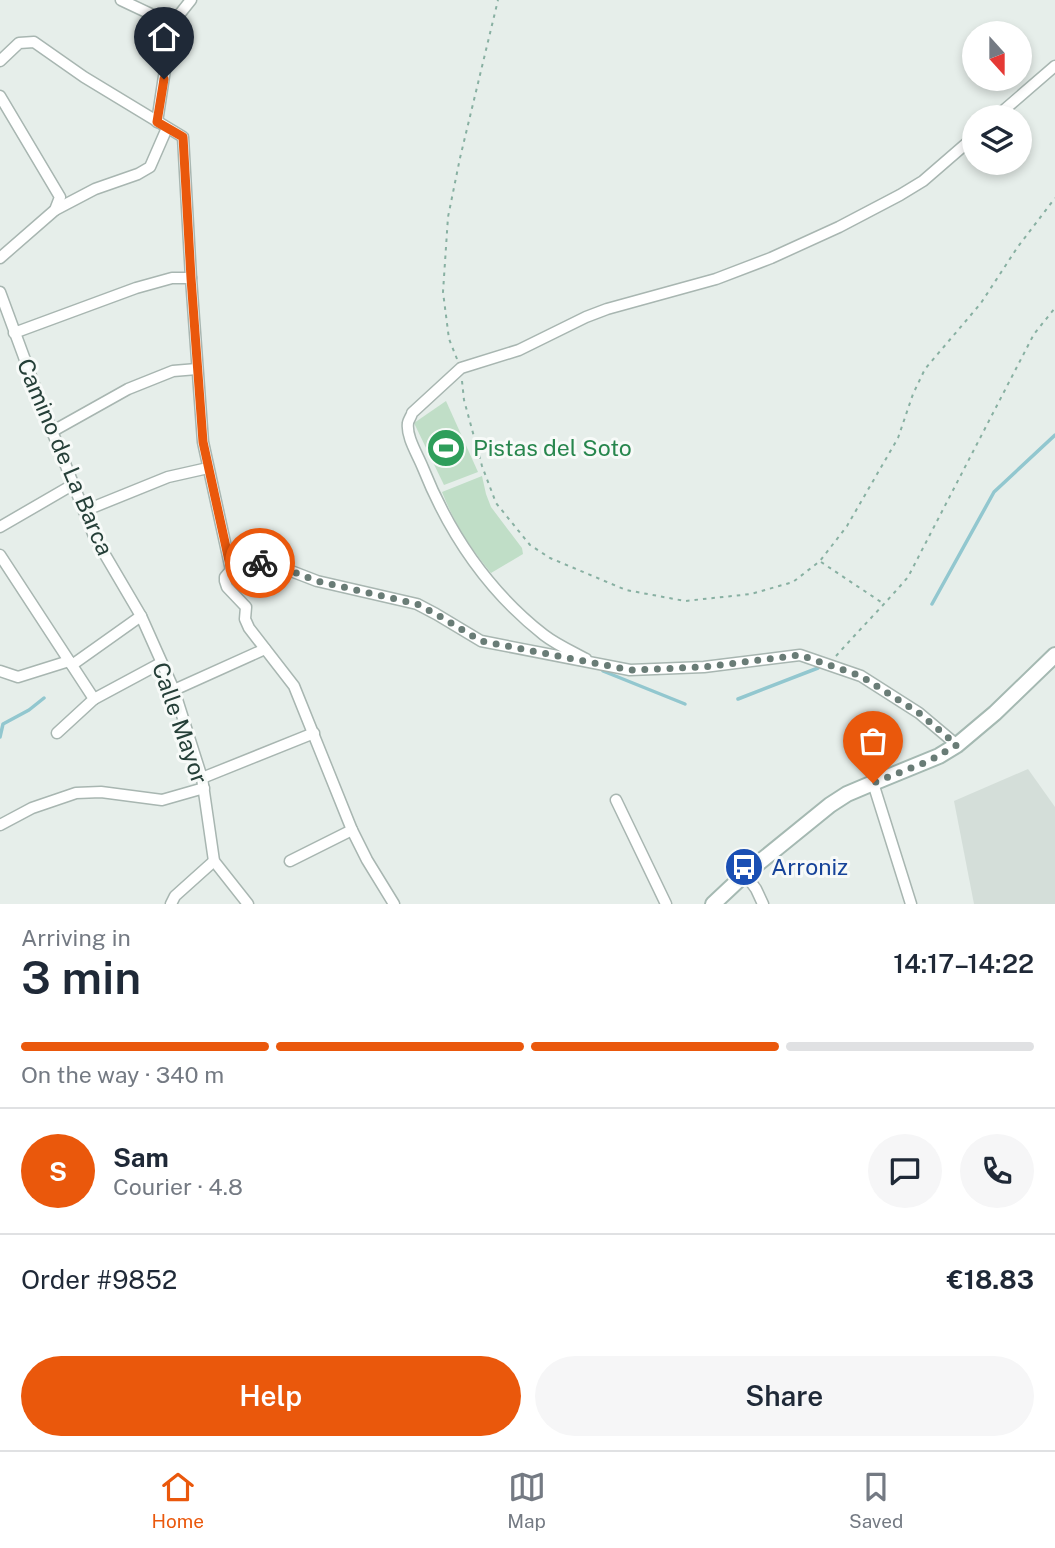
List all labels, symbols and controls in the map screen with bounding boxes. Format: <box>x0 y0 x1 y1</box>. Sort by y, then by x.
pin <box>134 7 194 79</box>
icon: home <box>145 18 183 56</box>
north arrow <box>962 21 1032 91</box>
map controls <box>962 21 1032 175</box>
button: layers <box>962 105 1032 175</box>
street label: Camino de La Barca <box>12 354 119 559</box>
sports icon: Pistas del Soto <box>425 427 467 469</box>
place label: Pistas del Soto <box>473 434 632 461</box>
courier <box>225 528 295 598</box>
icon: bike <box>241 544 279 582</box>
street label: Calle Mayor <box>147 659 214 787</box>
pin <box>843 711 903 783</box>
icon: bag <box>854 722 892 760</box>
bus stop icon: Arroniz <box>723 846 765 888</box>
place label: Arroniz <box>771 853 848 880</box>
text: Arriving in <box>21 924 131 951</box>
text: 14:17–14:22 <box>893 948 1034 979</box>
text: 3 min <box>21 950 141 1004</box>
text: On the way · 340 m <box>21 1061 224 1088</box>
button: chat <box>868 1134 942 1208</box>
button: phone <box>960 1134 1034 1208</box>
text: Sam <box>113 1142 169 1173</box>
text: S <box>49 1156 67 1187</box>
text: Courier · 4.8 <box>113 1173 243 1200</box>
text: Order #9852 <box>21 1264 177 1295</box>
text: €18.83 <box>947 1264 1034 1295</box>
button: Help <box>21 1356 521 1436</box>
button: Share <box>535 1356 1034 1436</box>
tab: Home <box>152 1468 204 1532</box>
tab: Map <box>507 1468 546 1532</box>
tab: Saved <box>849 1468 903 1532</box>

